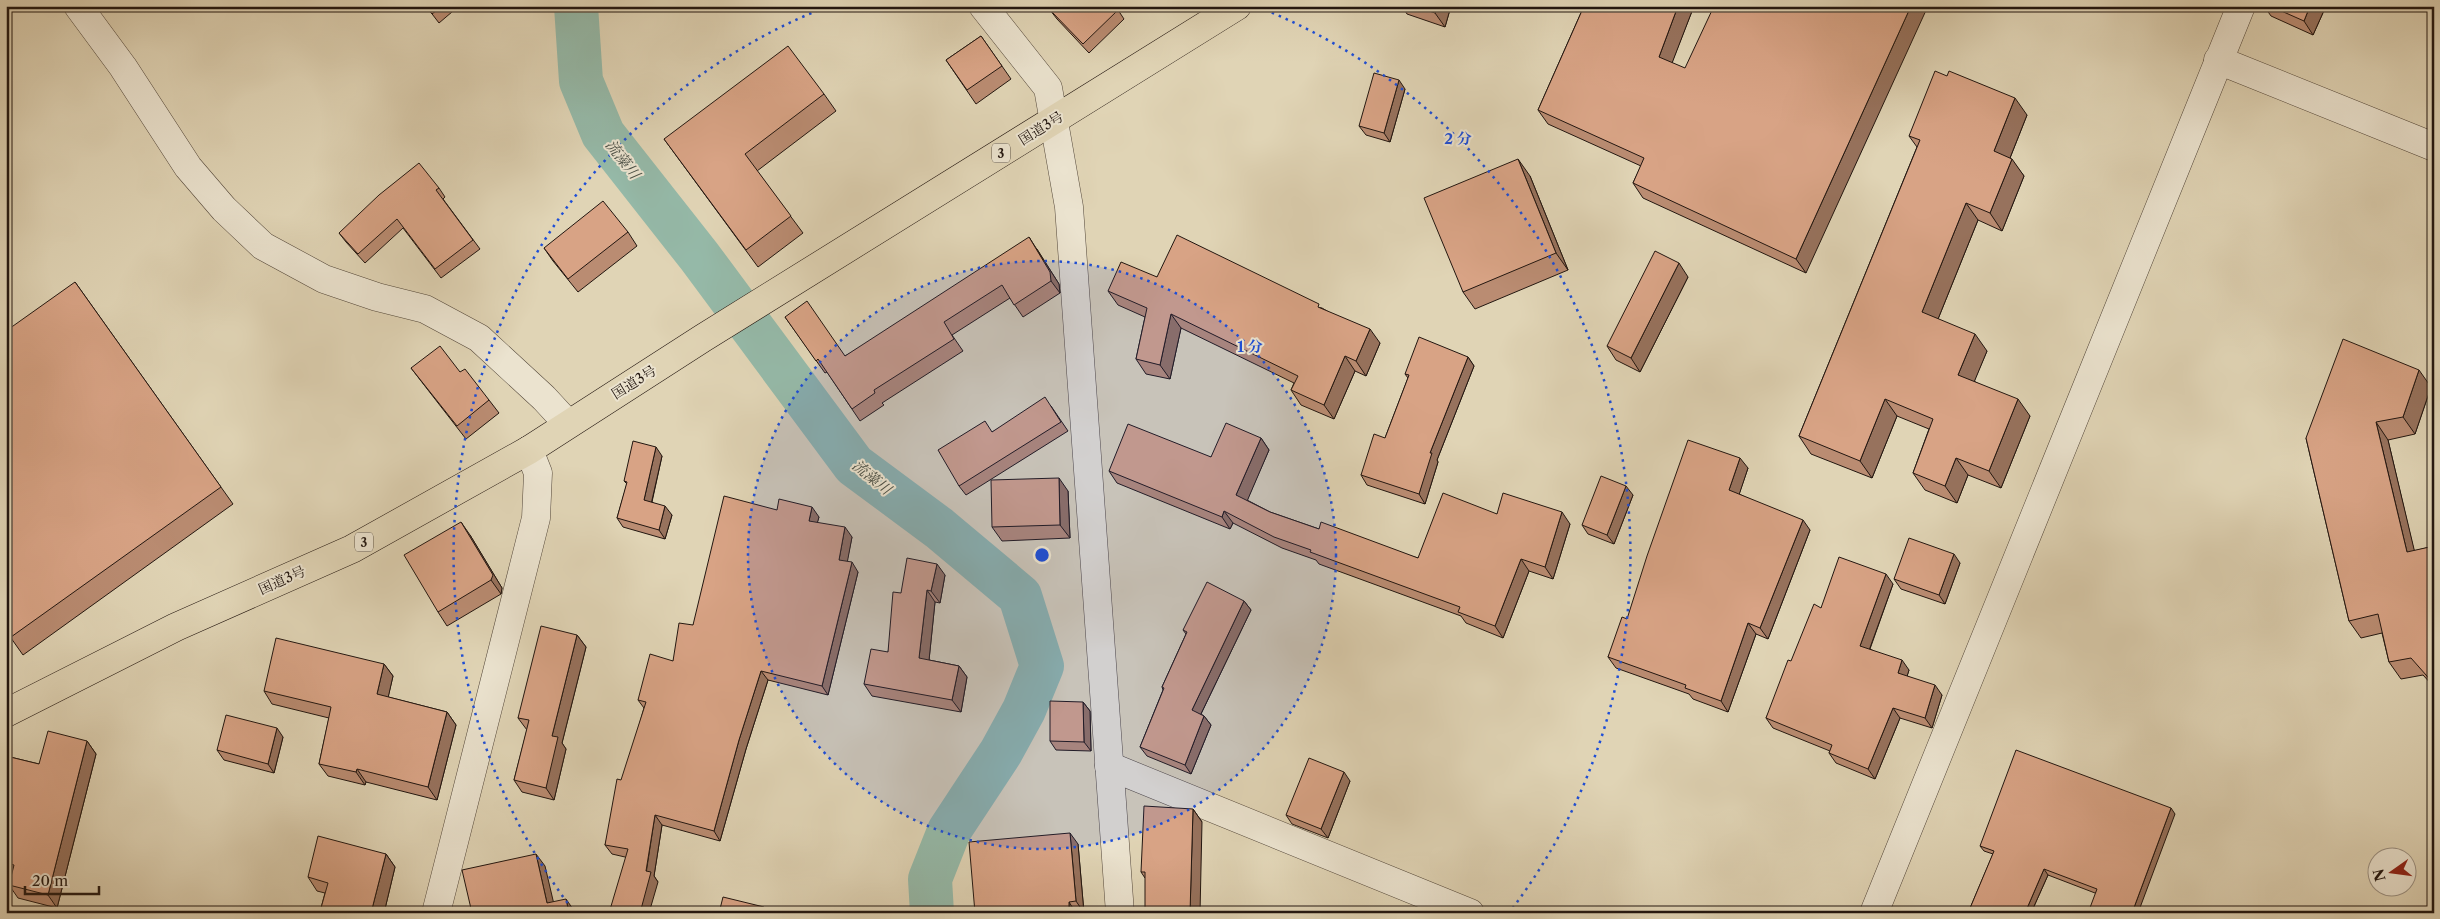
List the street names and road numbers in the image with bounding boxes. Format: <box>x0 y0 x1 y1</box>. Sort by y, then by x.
street label: 国道3号 <box>1015 107 1067 149</box>
road number: 3 <box>992 144 1010 162</box>
street label: 国道3号 <box>608 361 660 403</box>
road number: 3 <box>355 532 373 552</box>
street label: 国道3号 <box>256 562 308 598</box>

